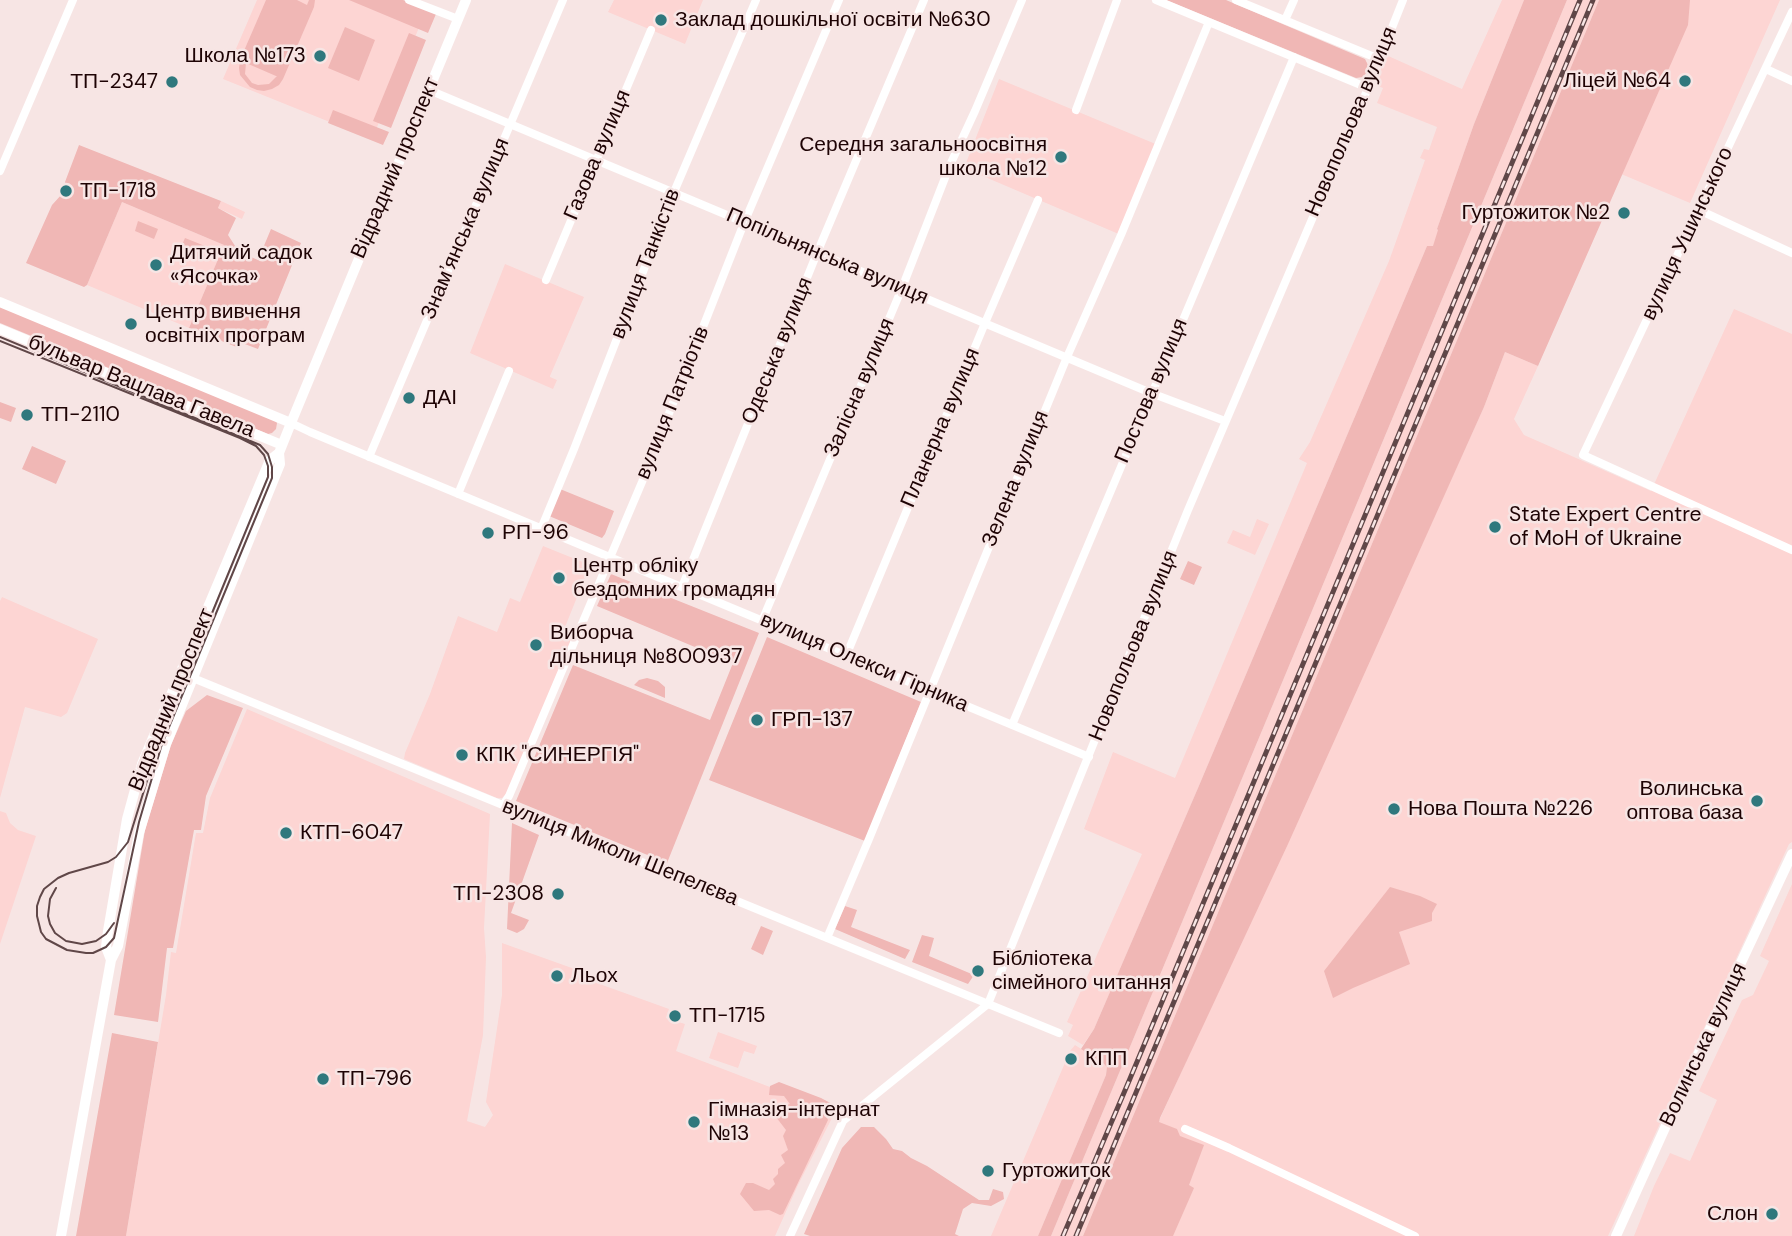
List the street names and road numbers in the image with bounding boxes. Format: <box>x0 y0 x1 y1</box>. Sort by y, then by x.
street label: Новопольова вулиця <box>1301 24 1403 220</box>
street label: Відрадний проспект <box>346 74 446 262</box>
street label: Газова вулиця <box>559 86 637 224</box>
street label: Знамʼянська вулиця <box>416 135 516 323</box>
street label: вулиця Ушинського <box>1637 144 1739 324</box>
street label: вулиця Танкістів <box>606 185 686 343</box>
street label: Попільнянська вулиця <box>722 203 932 311</box>
street label: Одеська вулиця <box>737 274 819 428</box>
street label: Залісна вулиця <box>819 315 901 461</box>
street label: Постова вулиця <box>1110 315 1194 467</box>
street label: вулиця Патріотів <box>631 323 715 483</box>
street label: бульвар Вацлава Гавела <box>24 330 258 444</box>
street label: Планерна вулиця <box>896 344 986 512</box>
street label: Зелена вулиця <box>977 407 1055 551</box>
street label: Новопольова вулиця <box>1084 547 1184 745</box>
street label: Відрадний проспект <box>124 605 220 795</box>
street label: вулиця Олекси Гірника <box>756 608 972 718</box>
street label: вулиця Миколи Шепелєва <box>498 794 742 912</box>
street label: Волинська вулиця <box>1655 959 1753 1131</box>

